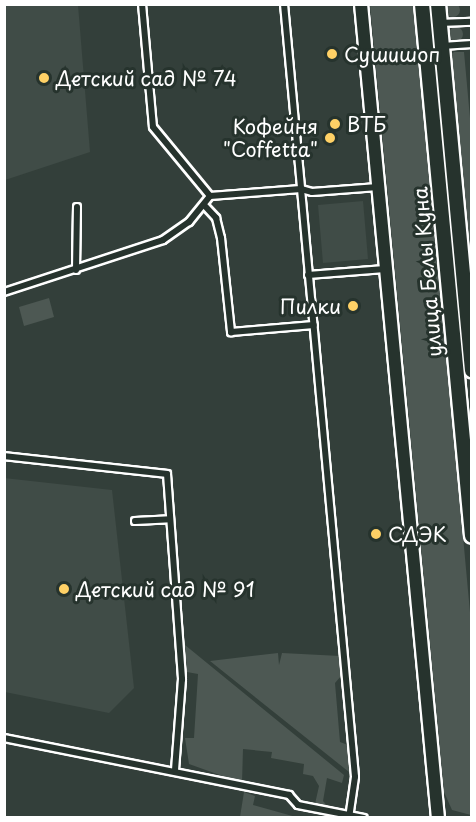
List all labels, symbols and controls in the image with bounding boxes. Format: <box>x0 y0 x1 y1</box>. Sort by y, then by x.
place label: Сушишоп <box>344 42 440 66</box>
marker: Сушишоп <box>325 47 339 61</box>
place label: Детский сад № 74 <box>56 66 238 90</box>
marker: Детский сад № 74 <box>37 71 51 85</box>
place label: ВТБ <box>347 112 386 136</box>
place label: Кофейня "Соffettа" <box>223 114 318 161</box>
marker: ВТБ <box>328 117 342 131</box>
marker: Кофейня "Соffettа" <box>323 131 337 145</box>
street label: улица Белы Куна <box>408 186 446 358</box>
place label: Пилки <box>280 294 341 318</box>
marker: Пилки <box>346 299 360 313</box>
place label: СДЭК <box>388 522 447 546</box>
marker: СДЭК <box>369 527 383 541</box>
place label: Детский сад № 91 <box>76 577 255 601</box>
marker: Детский сад № 91 <box>57 582 71 596</box>

